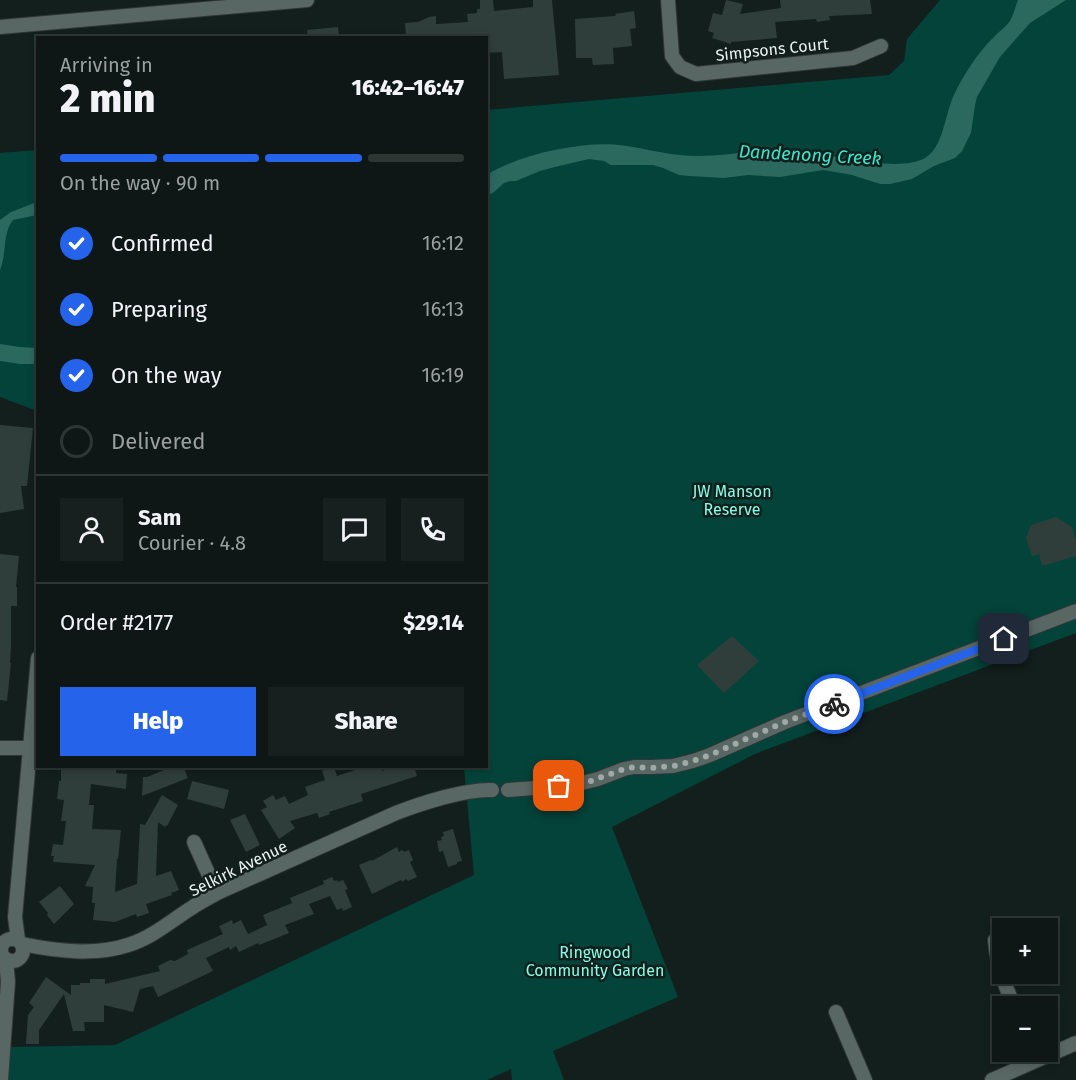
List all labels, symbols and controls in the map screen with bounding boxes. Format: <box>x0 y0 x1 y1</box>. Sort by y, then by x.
street label: Simpsons Court <box>715 34 830 65</box>
text: Arriving in <box>60 53 153 77</box>
text: 16:42–16:47 <box>352 74 464 101</box>
text: 2 min <box>60 76 156 122</box>
water label: Dandenong Creek <box>738 140 882 170</box>
text: On the way · 90 m <box>60 171 220 195</box>
icon: check <box>60 227 93 260</box>
text: Confirmed <box>111 230 214 257</box>
text: 16:12 <box>422 231 464 255</box>
icon: check <box>60 293 93 326</box>
text: Preparing <box>111 296 207 323</box>
text: 16:13 <box>422 297 464 321</box>
icon: check <box>60 359 93 392</box>
text: On the way <box>111 362 222 389</box>
text: 16:19 <box>422 363 464 387</box>
text: Delivered <box>111 428 206 455</box>
park label: JW Manson Reserve <box>692 482 772 519</box>
button: person <box>60 498 123 561</box>
button: chat <box>323 498 386 561</box>
button: phone <box>401 498 464 561</box>
text: Sam <box>138 504 181 531</box>
text: Courier · 4.8 <box>138 531 246 555</box>
text: Order #2177 <box>60 609 173 636</box>
text: $29.14 <box>403 609 464 636</box>
pin <box>978 613 1029 664</box>
icon: home <box>987 622 1020 655</box>
courier <box>804 674 864 734</box>
button: Help <box>60 687 256 756</box>
button: Share <box>268 687 464 756</box>
icon: bike <box>818 688 851 721</box>
pin <box>533 760 584 811</box>
icon: bag <box>542 769 575 802</box>
street label: Selkirk Avenue <box>186 837 290 900</box>
map controls <box>992 918 1058 1062</box>
button: + <box>992 918 1058 984</box>
park label: Ringwood Community Garden <box>526 943 664 980</box>
button: − <box>992 996 1058 1062</box>

